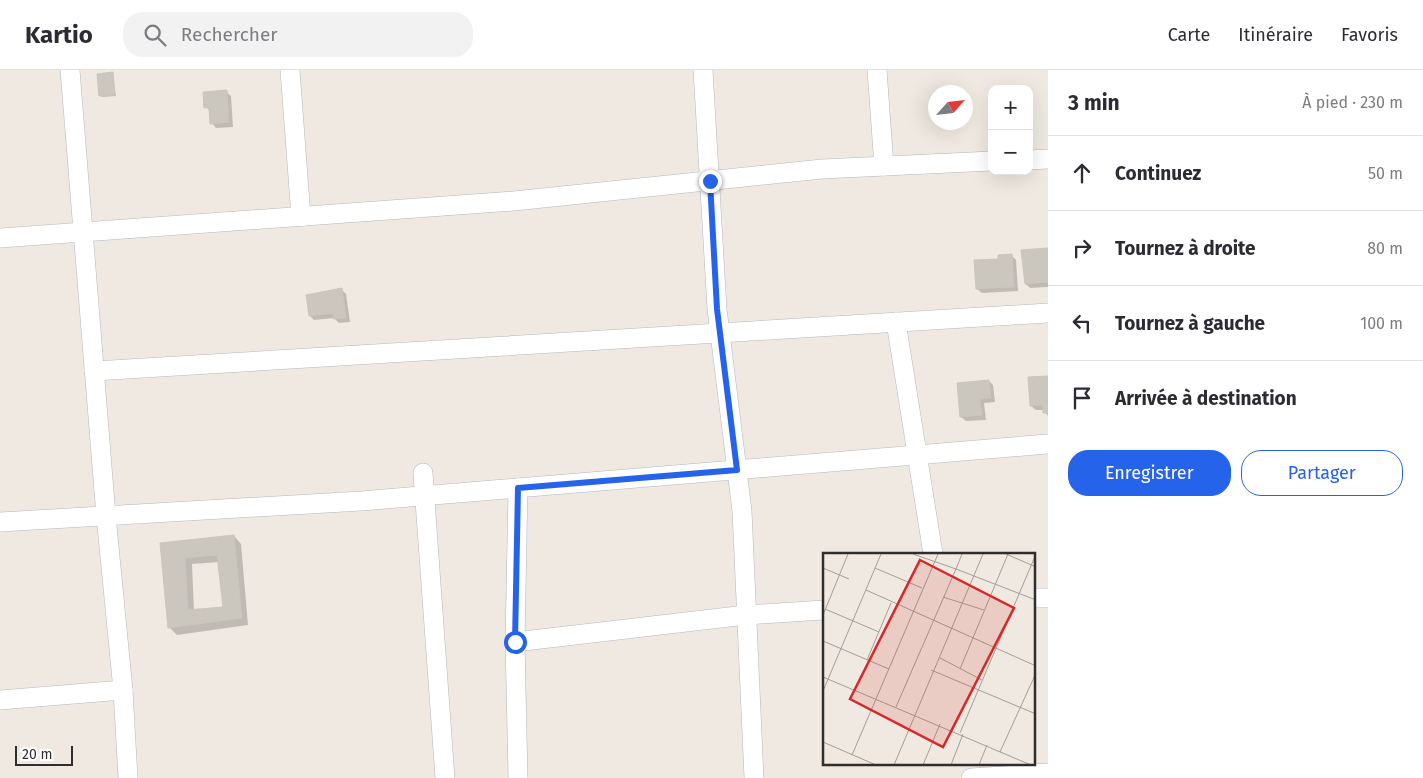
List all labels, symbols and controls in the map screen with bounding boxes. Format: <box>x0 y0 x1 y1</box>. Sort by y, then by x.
search box <box>123 12 473 57</box>
text: Kartio <box>25 21 93 49</box>
icon: search <box>141 21 169 49</box>
text: Rechercher <box>181 23 278 46</box>
text: Carte <box>1168 24 1210 46</box>
text: Itinéraire <box>1238 24 1313 46</box>
text: Favoris <box>1341 24 1398 46</box>
north arrow <box>928 85 973 130</box>
map controls <box>988 85 1033 175</box>
button: + <box>988 85 1033 130</box>
text: 3 min <box>1068 90 1120 116</box>
text: À pied · 230 m <box>1302 93 1403 112</box>
button: − <box>988 130 1033 175</box>
icon: ahead <box>1068 159 1096 187</box>
text: Continuez <box>1115 162 1201 185</box>
text: 50 m <box>1368 164 1403 183</box>
route end <box>699 170 722 193</box>
icon: right <box>1068 234 1096 262</box>
text: Tournez à droite <box>1115 237 1256 260</box>
text: 80 m <box>1367 239 1403 258</box>
icon: left <box>1068 309 1096 337</box>
text: Tournez à gauche <box>1115 312 1265 335</box>
text: 100 m <box>1360 314 1403 333</box>
icon: arrive <box>1068 384 1096 412</box>
text: Arrivée à destination <box>1115 387 1297 410</box>
button: Enregistrer <box>1068 450 1231 496</box>
button: Partager <box>1241 450 1403 496</box>
inset map <box>823 553 1036 766</box>
route start <box>504 631 527 654</box>
scale bar <box>15 743 72 766</box>
text: 20 m <box>22 746 52 763</box>

